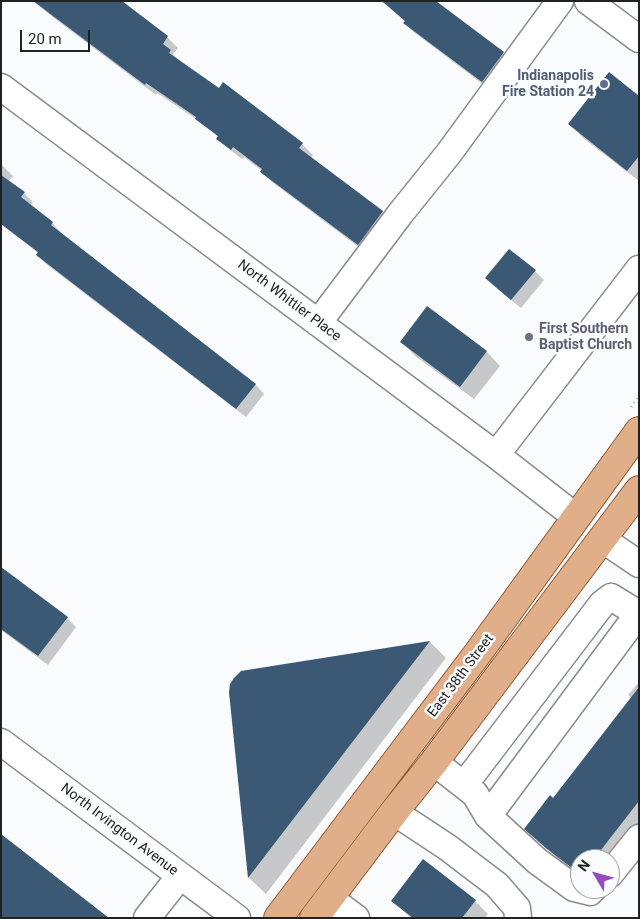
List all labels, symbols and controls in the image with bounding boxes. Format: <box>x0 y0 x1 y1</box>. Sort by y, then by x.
scale bar <box>22 20 92 52</box>
text: 20 m <box>28 30 62 48</box>
place label: Indianapolis Fire Station 24 <box>502 68 594 100</box>
marker: Indianapolis Fire Station 24 <box>598 78 610 90</box>
street label: North Whittier Place <box>234 257 344 345</box>
place label: First Southern Baptist Church <box>539 321 632 354</box>
marker: First Southern Baptist Church <box>523 331 535 343</box>
street label: East 38th Street <box>424 631 498 721</box>
street label: North Irvington Avenue <box>57 780 181 880</box>
north arrow <box>570 849 620 899</box>
text: N <box>574 857 593 874</box>

